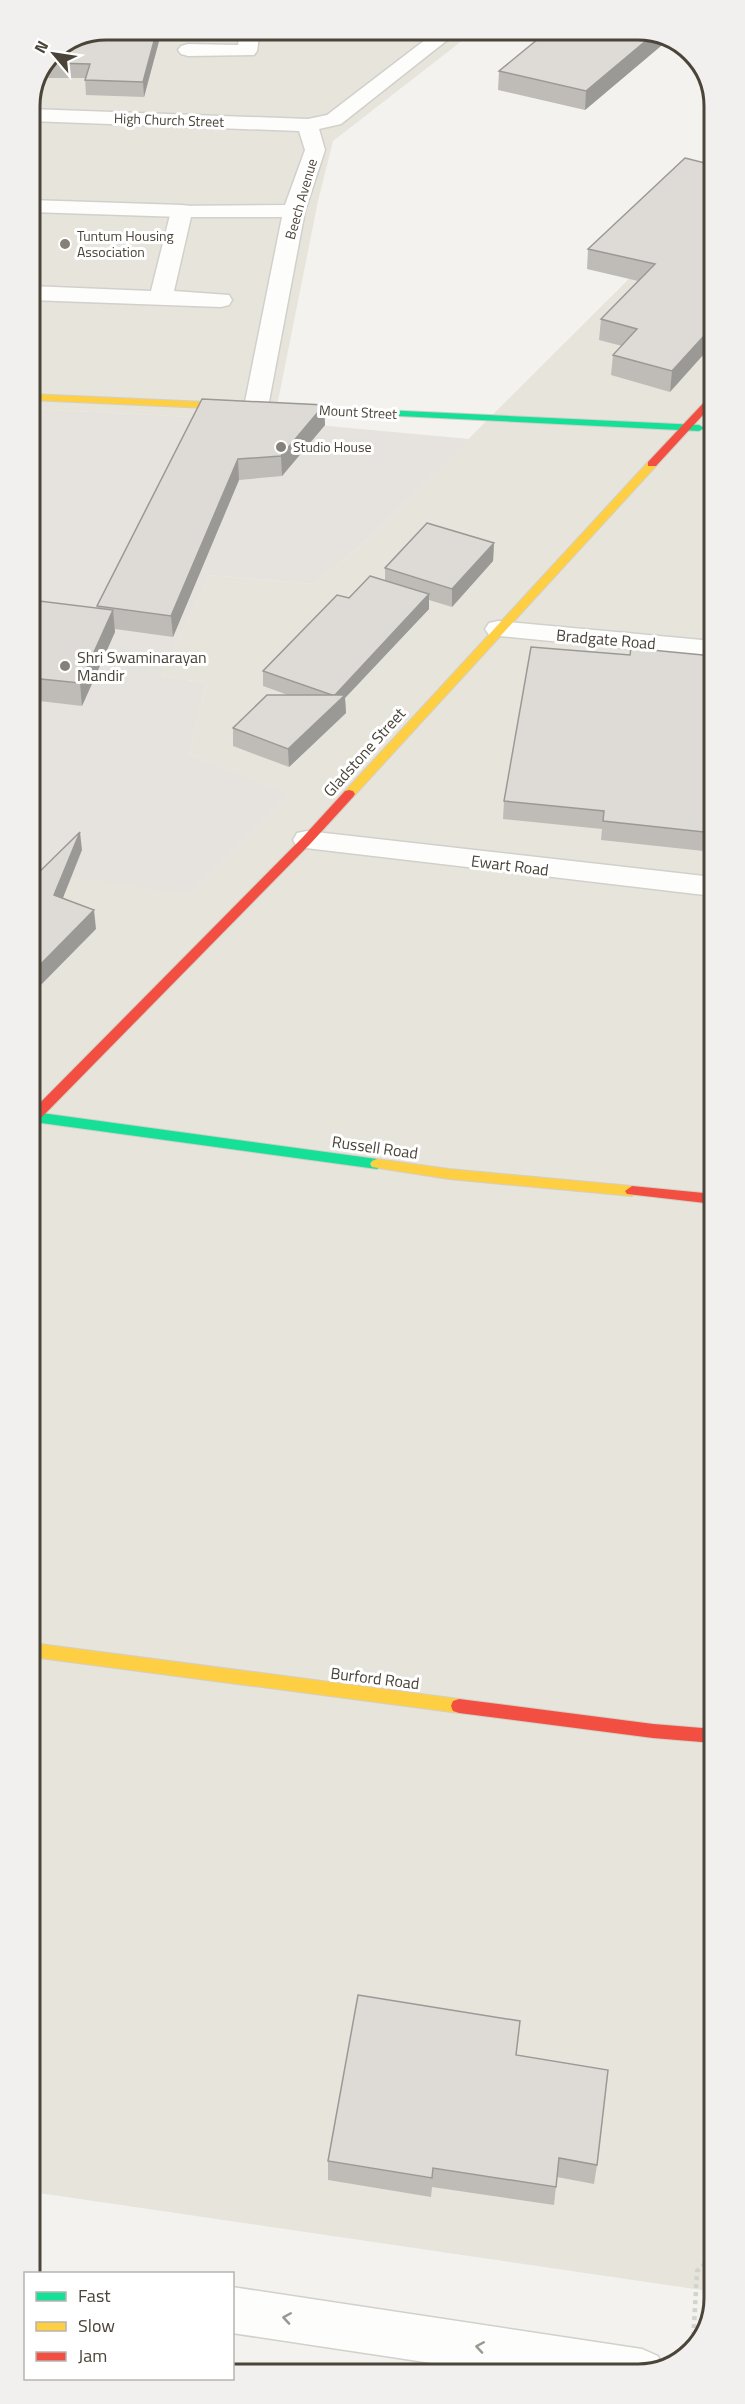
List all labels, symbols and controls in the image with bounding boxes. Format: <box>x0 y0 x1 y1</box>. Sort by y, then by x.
north arrow <box>24 24 84 84</box>
text: N <box>28 36 54 57</box>
street label: High Church Street <box>113 107 225 132</box>
street label: Beech Avenue <box>279 156 322 242</box>
place label: Tuntum Housing Association <box>77 225 174 262</box>
marker: Tuntum Housing Association <box>58 237 72 251</box>
street label: Mount Street <box>318 399 398 424</box>
place label: Studio House <box>293 436 372 457</box>
marker: Studio House <box>274 440 288 454</box>
street label: Bradgate Road <box>555 623 657 655</box>
place label: Shri Swaminarayan Mandir <box>77 645 207 687</box>
marker: Shri Swaminarayan Mandir <box>58 659 72 673</box>
street label: Gladstone Street <box>317 702 411 802</box>
street label: Ewart Road <box>470 848 550 882</box>
street label: Russell Road <box>330 1129 420 1165</box>
street label: Burford Road <box>329 1661 421 1695</box>
legend <box>24 2272 234 2380</box>
text: Fast <box>78 2282 111 2309</box>
text: Slow <box>78 2312 115 2339</box>
one-way arrow <box>283 2312 292 2324</box>
text: Jam <box>78 2342 107 2369</box>
one-way arrow <box>476 2342 485 2354</box>

